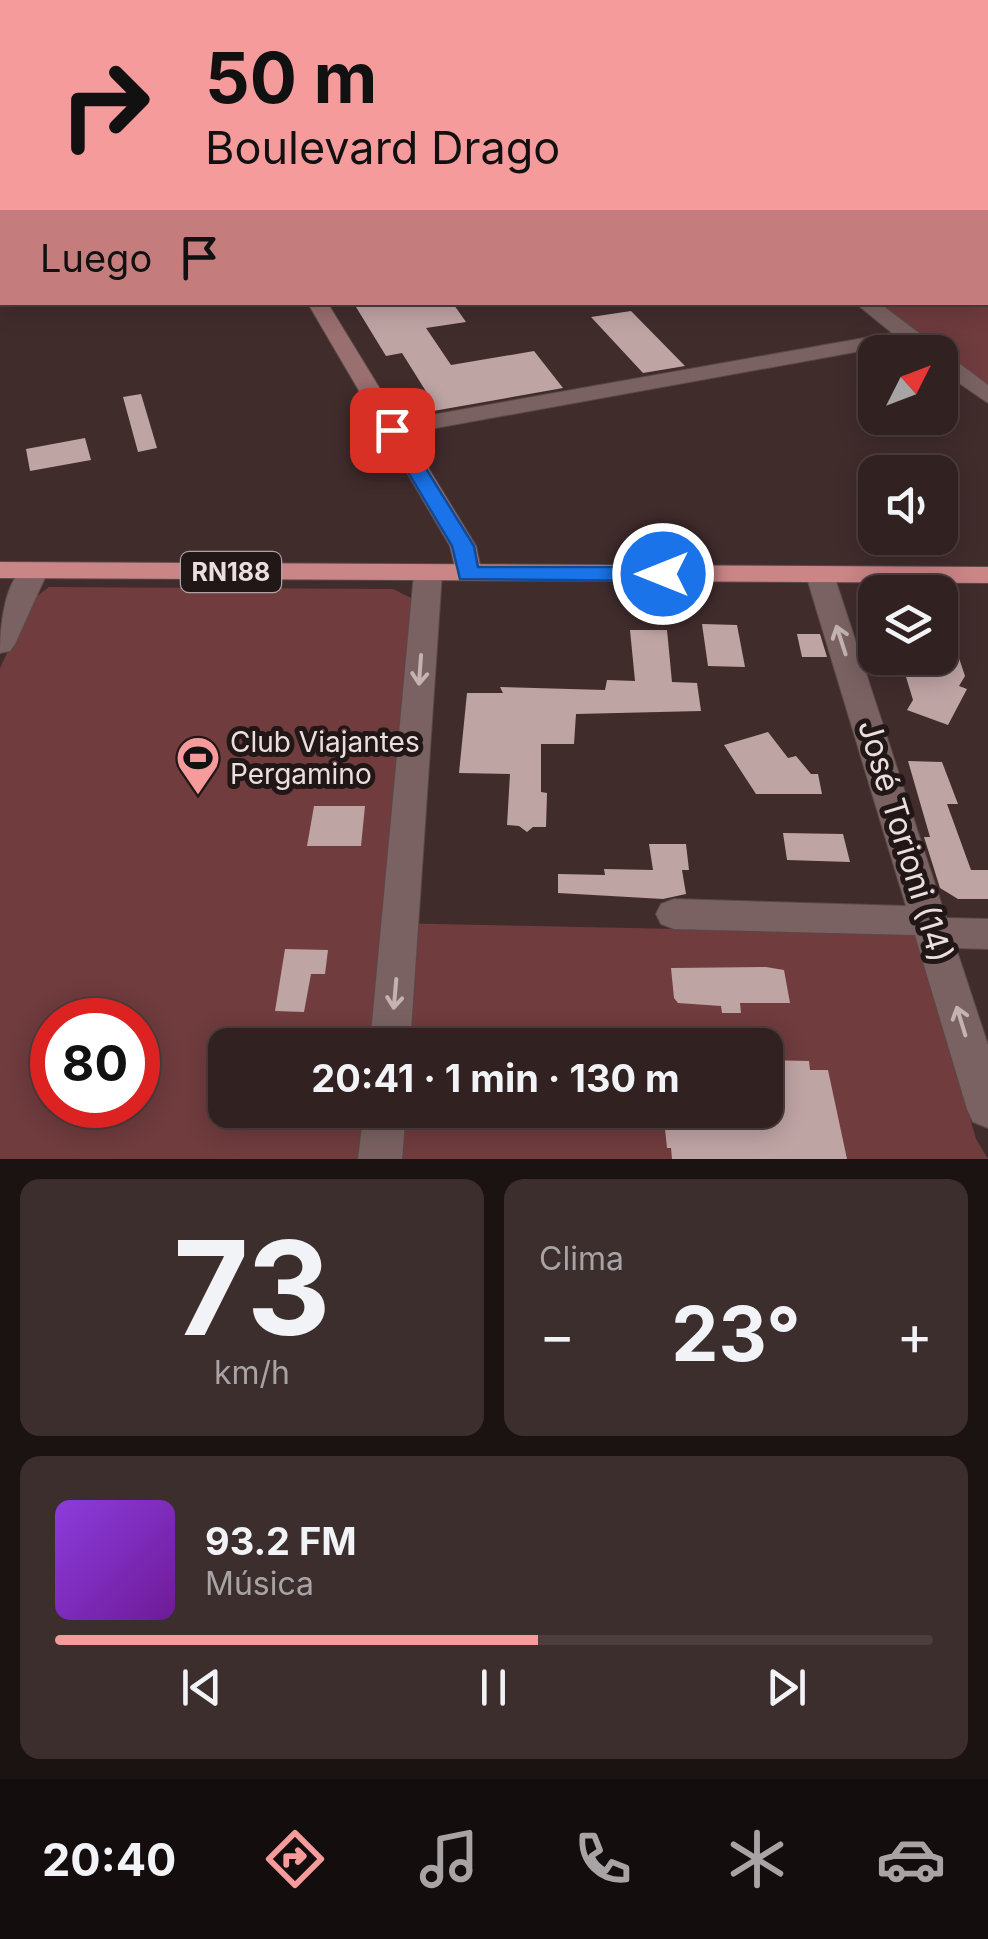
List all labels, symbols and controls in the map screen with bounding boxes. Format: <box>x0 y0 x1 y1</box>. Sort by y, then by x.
text: 50 m <box>205 35 377 120</box>
icon: right <box>40 40 170 170</box>
text: Boulevard Drago <box>205 120 560 175</box>
icon: arrive <box>172 230 227 285</box>
text: Luego <box>40 235 152 281</box>
north arrow <box>858 335 958 435</box>
map controls <box>858 335 958 675</box>
pin <box>350 388 435 473</box>
icon: arrive <box>365 403 420 458</box>
button: sound <box>858 455 958 555</box>
position arrow <box>611 522 715 626</box>
road number: RN188 <box>181 552 281 592</box>
button: layers <box>858 575 958 675</box>
one-way arrow <box>830 625 848 657</box>
one-way arrow <box>411 654 430 686</box>
street label: José Torioni (14) <box>850 715 961 967</box>
place label: Club Viajantes Pergamino <box>230 725 420 791</box>
sports icon: Club Viajantes Pergamino <box>175 735 221 796</box>
one-way arrow <box>385 978 404 1010</box>
speed limit sign: 80 <box>30 998 160 1128</box>
one-way arrow <box>951 1006 969 1037</box>
text: 20:41 · 1 min · 130 m <box>311 1055 680 1101</box>
text: 73 <box>173 1209 331 1366</box>
text: Clima <box>539 1239 624 1278</box>
text: 23° <box>671 1288 801 1379</box>
text: − <box>539 1302 575 1368</box>
text: + <box>897 1302 933 1368</box>
text: km/h <box>214 1353 290 1392</box>
text: 93.2 FM <box>205 1518 357 1564</box>
text: Música <box>205 1564 314 1603</box>
icon: previous <box>174 1660 229 1715</box>
icon: pause <box>466 1660 521 1715</box>
icon: next <box>759 1660 814 1715</box>
icon: directions <box>260 1824 330 1894</box>
icon: music <box>414 1824 484 1894</box>
icon: phone <box>568 1824 638 1894</box>
icon: climate <box>722 1824 792 1894</box>
icon: car <box>876 1824 946 1894</box>
text: 20:40 <box>42 1832 176 1887</box>

